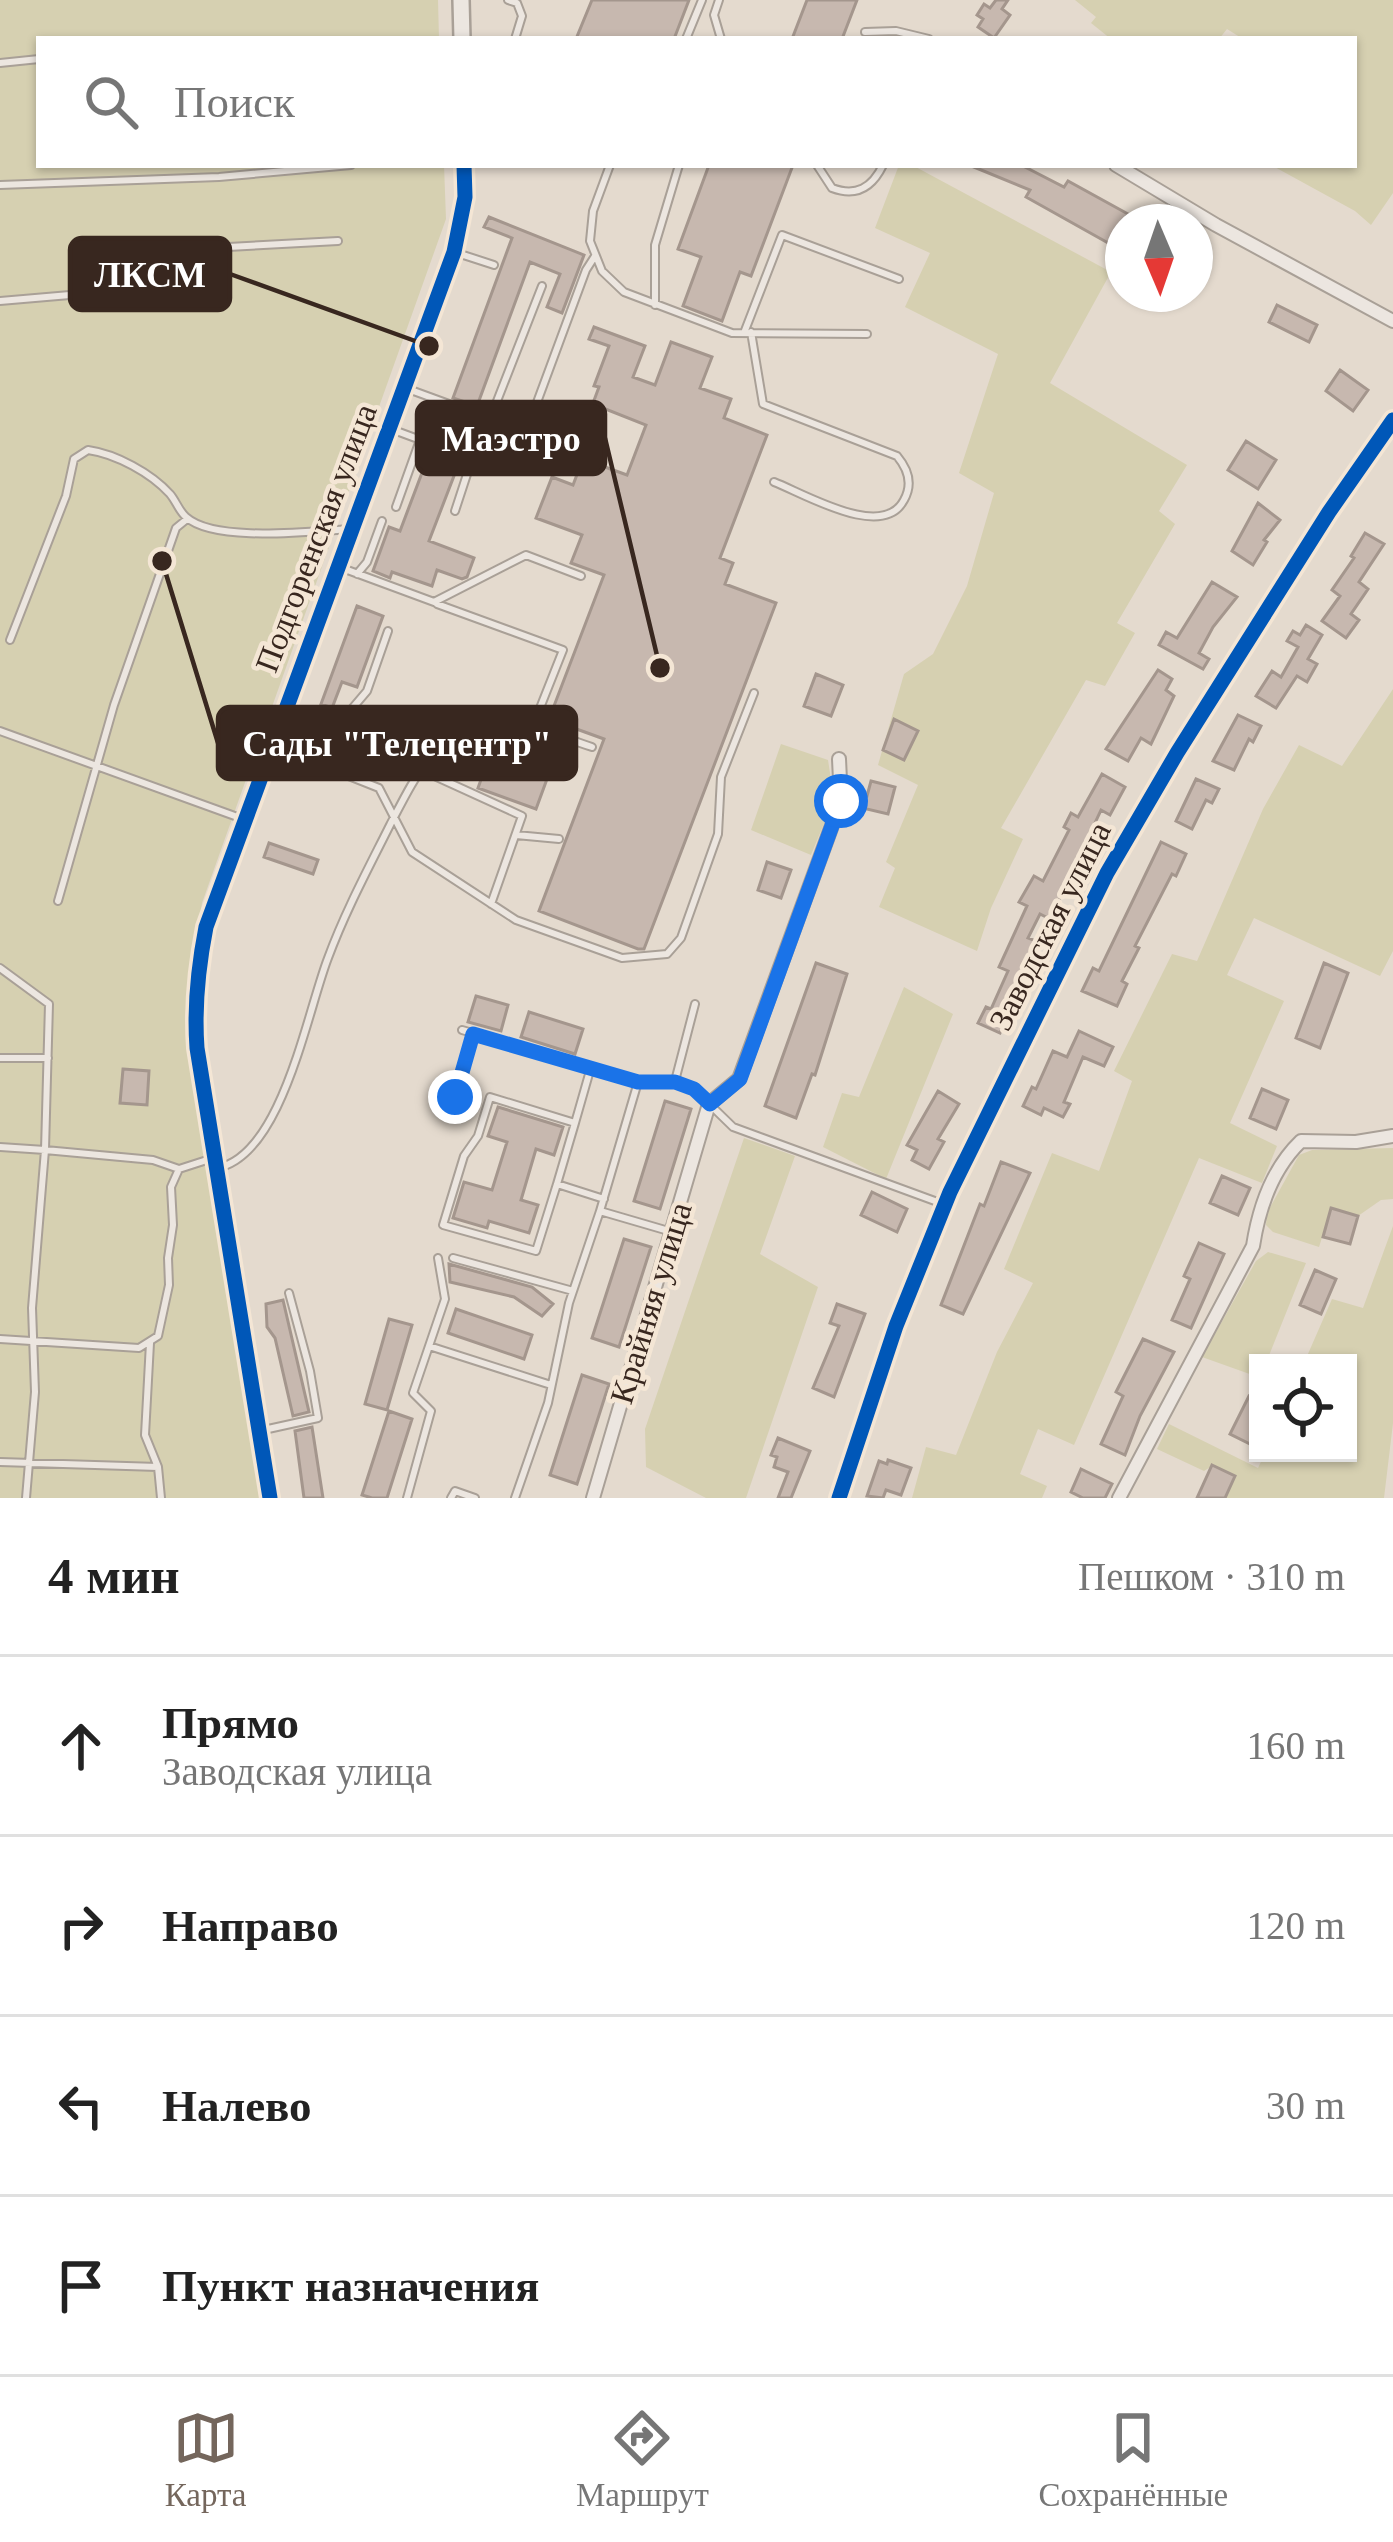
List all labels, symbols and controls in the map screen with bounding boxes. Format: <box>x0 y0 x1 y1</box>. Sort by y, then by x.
search box <box>36 36 1357 168</box>
icon: search <box>78 69 144 135</box>
text: Поиск <box>174 77 295 127</box>
north arrow <box>1105 204 1213 312</box>
callout: ЛКСМ <box>70 238 230 310</box>
text: ЛКСМ <box>94 255 206 295</box>
street label: Подгоренская улица <box>248 399 384 677</box>
callout: Маэстро <box>417 402 605 474</box>
text: Маэстро <box>441 419 581 459</box>
callout: Сады "Телецентр" <box>218 707 576 779</box>
text: Сады "Телецентр" <box>242 724 552 764</box>
route start <box>814 774 868 828</box>
street label: Заводская улица <box>982 816 1118 1036</box>
route end <box>428 1070 482 1124</box>
street label: Крайняя улица <box>603 1198 699 1408</box>
map controls <box>1249 1354 1357 1462</box>
button: locate <box>1249 1354 1357 1462</box>
text: 4 мин <box>48 1548 180 1604</box>
text: Пешком · 310 m <box>1078 1555 1345 1598</box>
text: Прямо <box>162 1698 299 1748</box>
icon: ahead <box>48 1713 114 1779</box>
text: 160 m <box>1246 1724 1345 1767</box>
text: Заводская улица <box>162 1750 432 1793</box>
icon: right <box>48 1893 114 1959</box>
text: Направо <box>162 1901 339 1951</box>
text: 120 m <box>1246 1904 1345 1947</box>
icon: left <box>48 2073 114 2139</box>
text: Налево <box>162 2081 312 2131</box>
text: 30 m <box>1266 2084 1345 2127</box>
icon: arrive <box>48 2253 114 2319</box>
text: Пункт назначения <box>162 2261 539 2311</box>
tab: Карта <box>165 2405 247 2514</box>
tab: Маршрут <box>576 2405 709 2514</box>
tab: Сохранённые <box>1038 2405 1228 2514</box>

